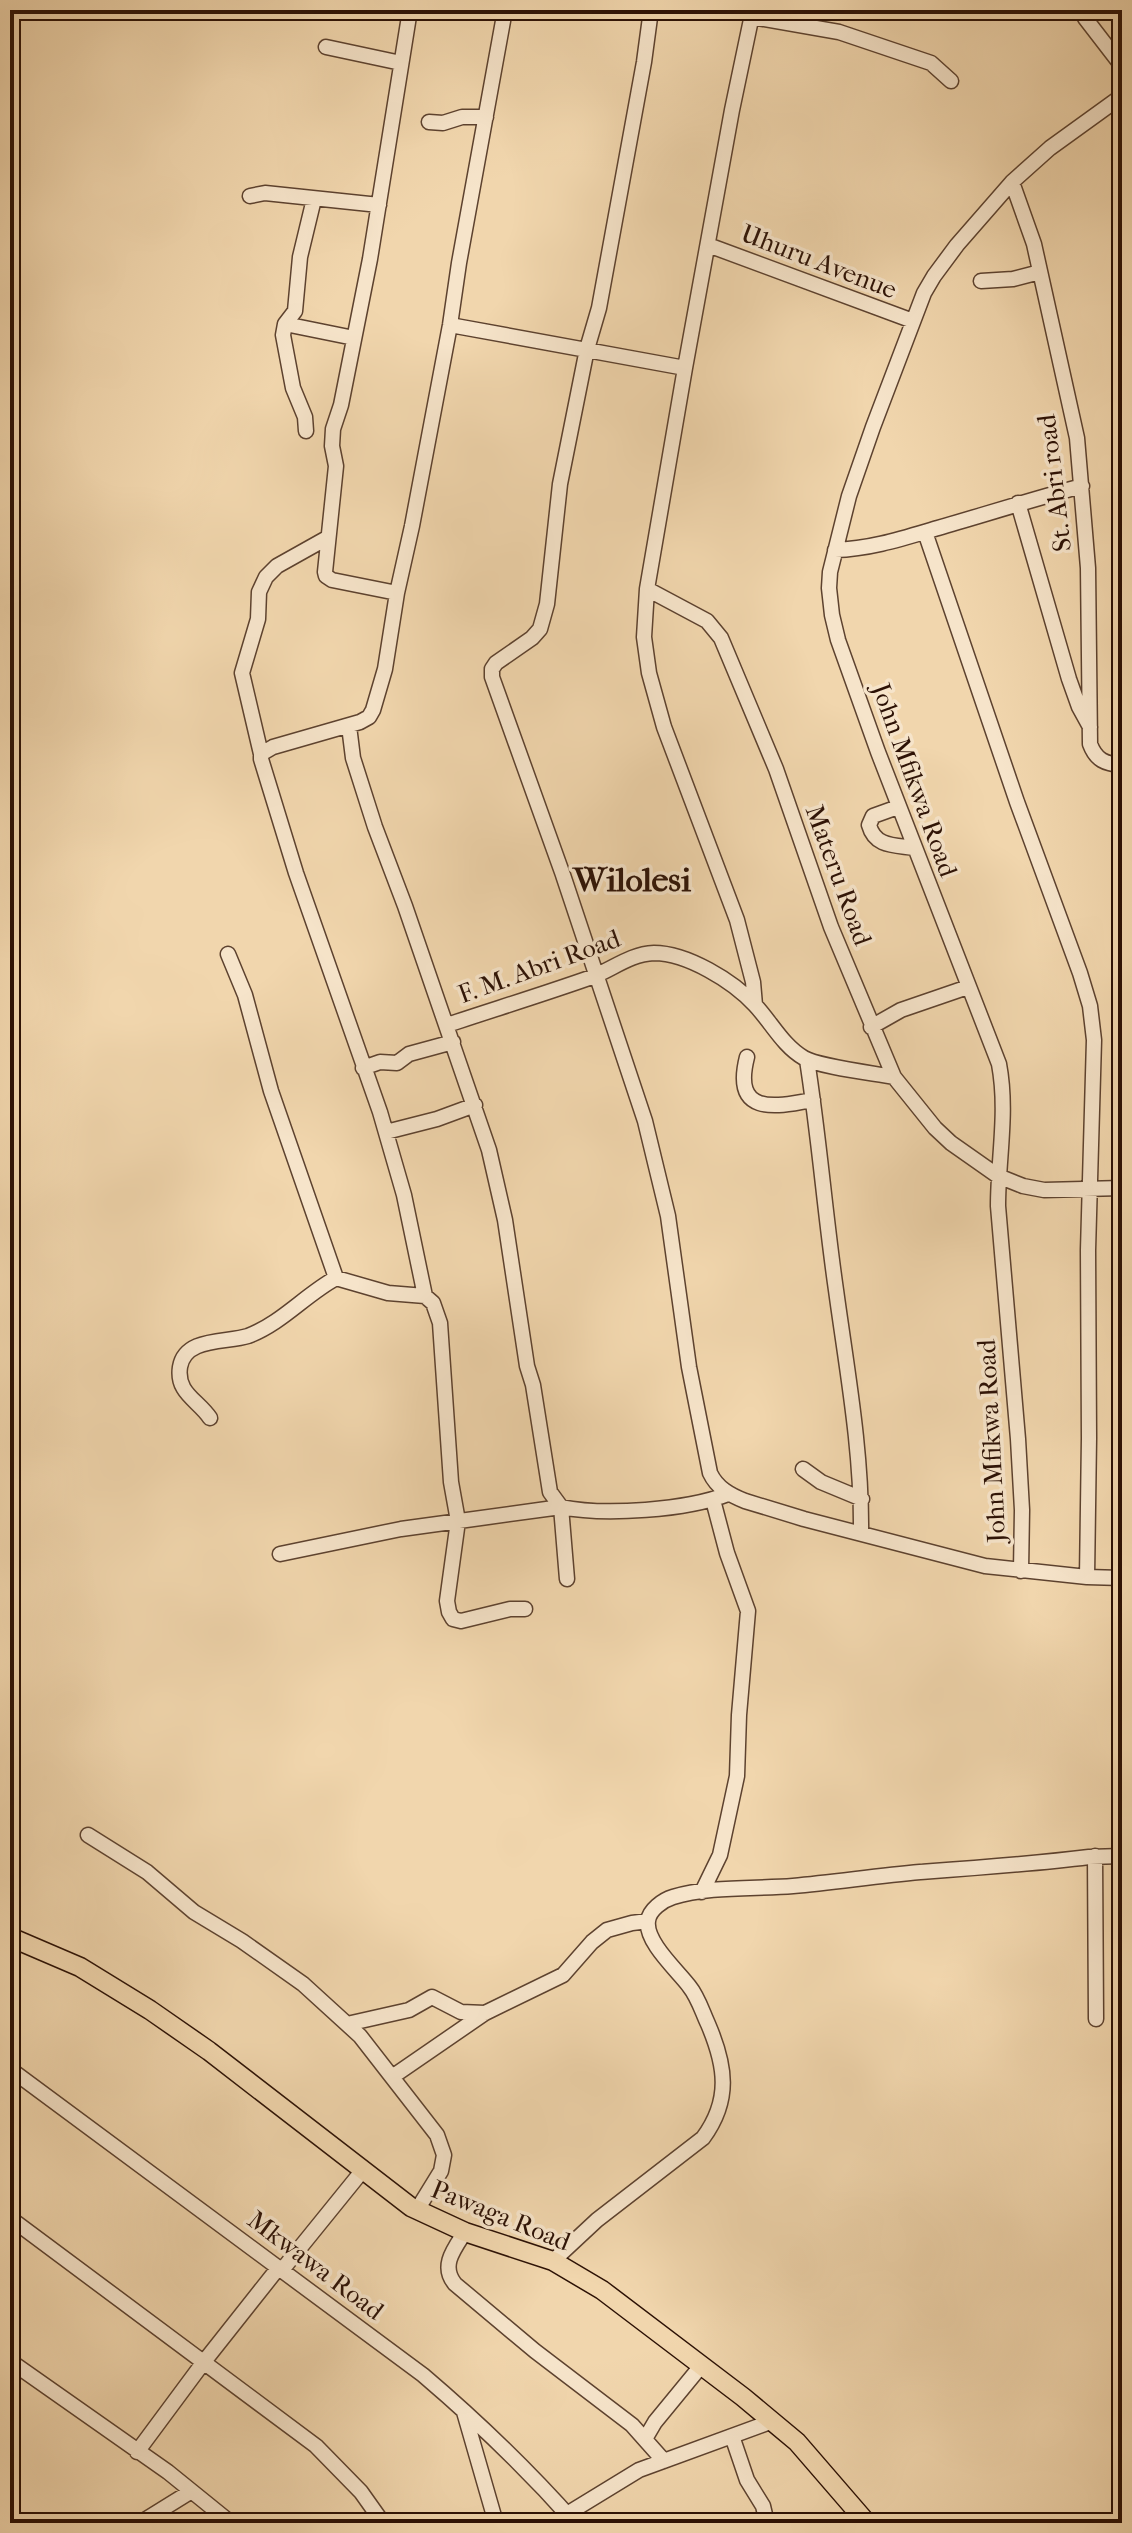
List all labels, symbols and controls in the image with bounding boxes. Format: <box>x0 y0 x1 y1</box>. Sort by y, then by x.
street label: Uhuru Avenue <box>736 218 901 305</box>
street label: St. Abri road <box>1031 412 1078 553</box>
street label: John Mfikwa Road <box>864 677 964 882</box>
street label: Materu Road <box>799 801 879 950</box>
district label: Wilolesi <box>571 860 692 900</box>
street label: F. M. Abri Road <box>454 923 625 1010</box>
street label: John Mfikwa Road <box>971 1338 1012 1546</box>
street label: Pawaga Road <box>427 2173 576 2258</box>
street label: Mkwawa Road <box>242 2204 391 2327</box>

